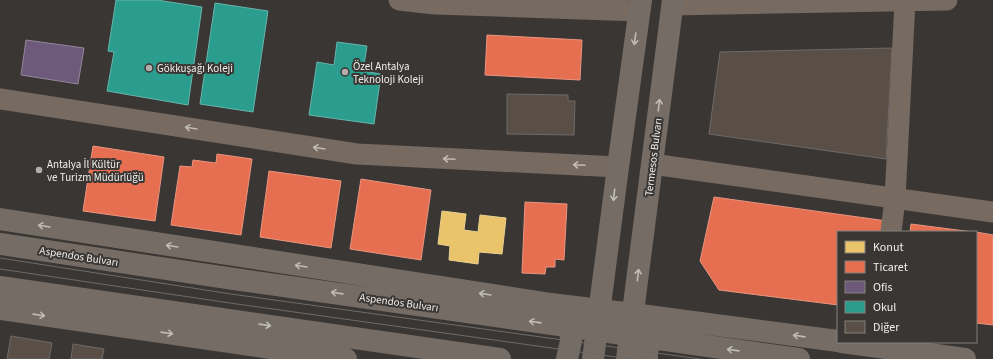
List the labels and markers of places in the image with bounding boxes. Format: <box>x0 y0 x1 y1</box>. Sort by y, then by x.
place label: Özel Antalya Teknoloji Koleji <box>353 59 423 87</box>
place label: Gökkuşağı Koleji <box>157 61 233 76</box>
marker: Gökkuşağı Koleji <box>144 63 154 73</box>
marker: Özel Antalya Teknoloji Koleji <box>340 67 350 77</box>
place label: Antalya İl Kültür ve Turizm Müdürlüğü <box>47 157 144 185</box>
marker: Antalya İl Kültür ve Turizm Müdürlüğü <box>34 165 44 175</box>

